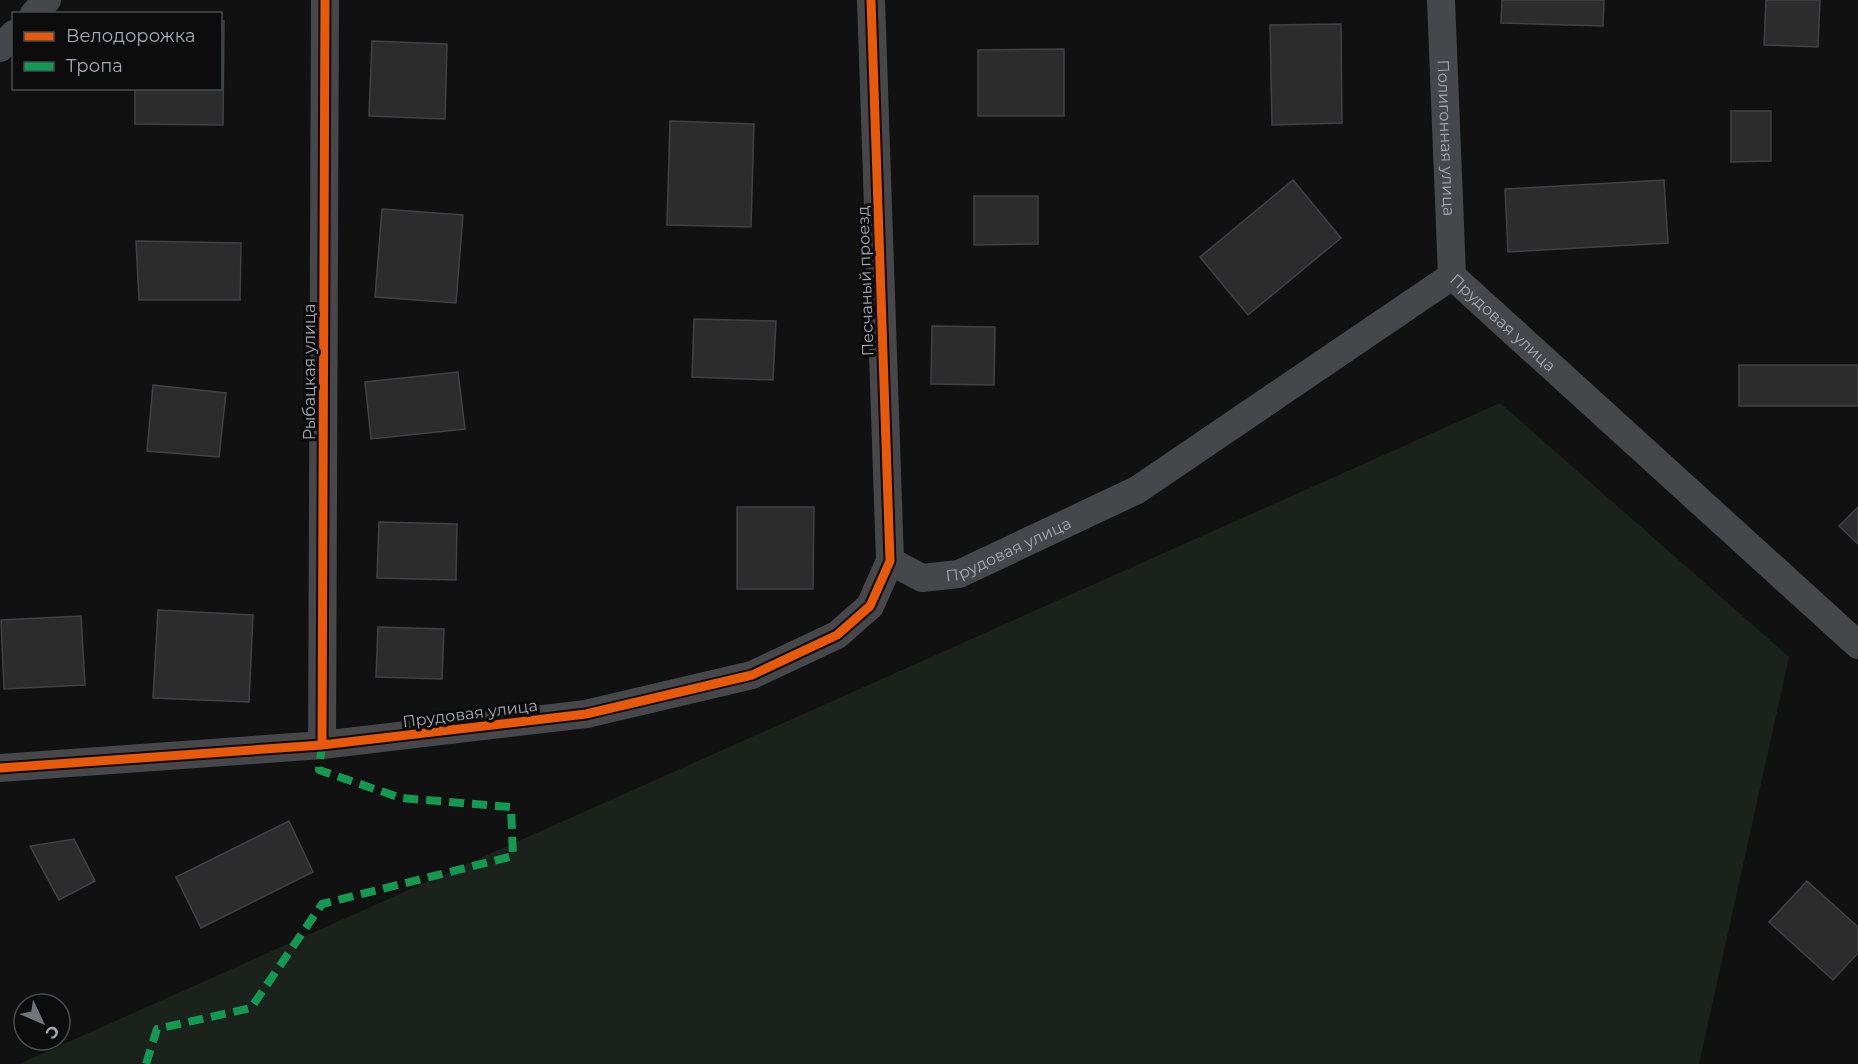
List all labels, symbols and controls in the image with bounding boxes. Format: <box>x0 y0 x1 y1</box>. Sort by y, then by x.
legend <box>12 12 222 90</box>
text: Велодорожка <box>66 25 195 47</box>
text: Тропа <box>66 55 123 77</box>
street label: Полигонная улица <box>1433 59 1459 217</box>
street label: Песчаный проезд <box>853 206 878 356</box>
street label: Прудовая улица <box>1446 270 1559 376</box>
street label: Рыбацкая улица <box>300 304 319 440</box>
street label: Прудовая улица <box>945 514 1074 585</box>
street label: Прудовая улица <box>401 696 539 731</box>
north arrow <box>12 992 72 1052</box>
text: С <box>41 1021 63 1043</box>

